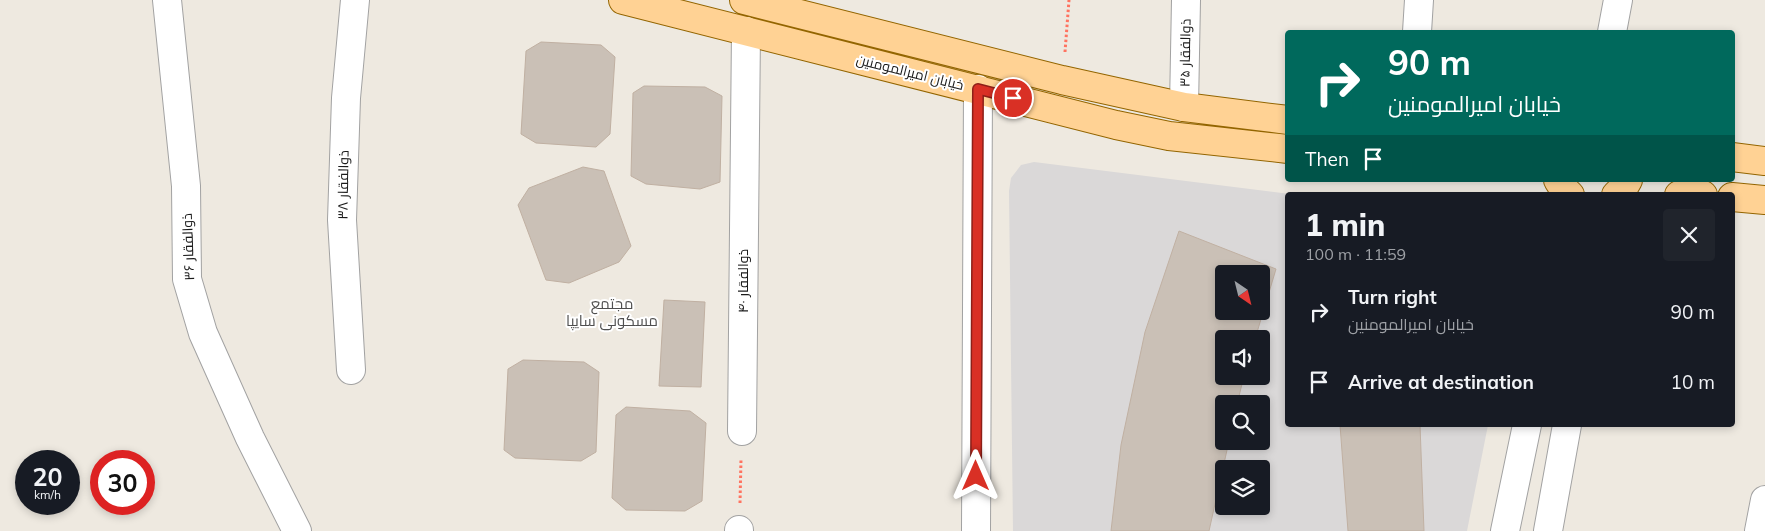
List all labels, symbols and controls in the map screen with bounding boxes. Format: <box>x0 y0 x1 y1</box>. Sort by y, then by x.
street label: ذوالفقار ۳۵ <box>1175 19 1195 87</box>
text: 90 m <box>1388 40 1471 84</box>
street label: خیابان امیرالمومنین <box>854 50 966 94</box>
icon: right <box>1305 50 1370 115</box>
pin <box>992 77 1034 119</box>
icon: arrive <box>999 84 1027 112</box>
text: خیابان امیرالمومنین <box>1388 90 1561 118</box>
icon: arrive <box>1359 145 1387 173</box>
text: Then <box>1305 147 1349 171</box>
street label: ذوالفقار ۳۸ <box>333 150 353 220</box>
text: 1 min <box>1305 206 1385 244</box>
button: close <box>1663 209 1715 261</box>
street label: ذوالفقار ۳۶ <box>178 213 198 281</box>
text: 100 m · 11:59 <box>1305 244 1406 264</box>
street label: ذوالفقار ۴۰ <box>734 249 752 313</box>
north arrow <box>1215 265 1270 320</box>
map controls <box>1215 265 1270 515</box>
text: Turn right <box>1348 285 1437 309</box>
district label: مجتمع مسکونی سایپا <box>566 294 658 331</box>
icon: right <box>1305 298 1333 326</box>
text: 90 m <box>1671 300 1715 324</box>
text: خیابان امیرالمومنین <box>1348 314 1474 334</box>
button: sound <box>1215 330 1270 385</box>
icon: arrive <box>1305 368 1333 396</box>
text: Arrive at destination <box>1348 370 1534 394</box>
text: 10 m <box>1671 370 1715 394</box>
button: search <box>1215 395 1270 450</box>
position arrow <box>949 449 1001 501</box>
speed limit sign: 30 <box>90 450 155 515</box>
button: layers <box>1215 460 1270 515</box>
text: 20 <box>32 461 63 492</box>
text: km/h <box>34 487 61 502</box>

